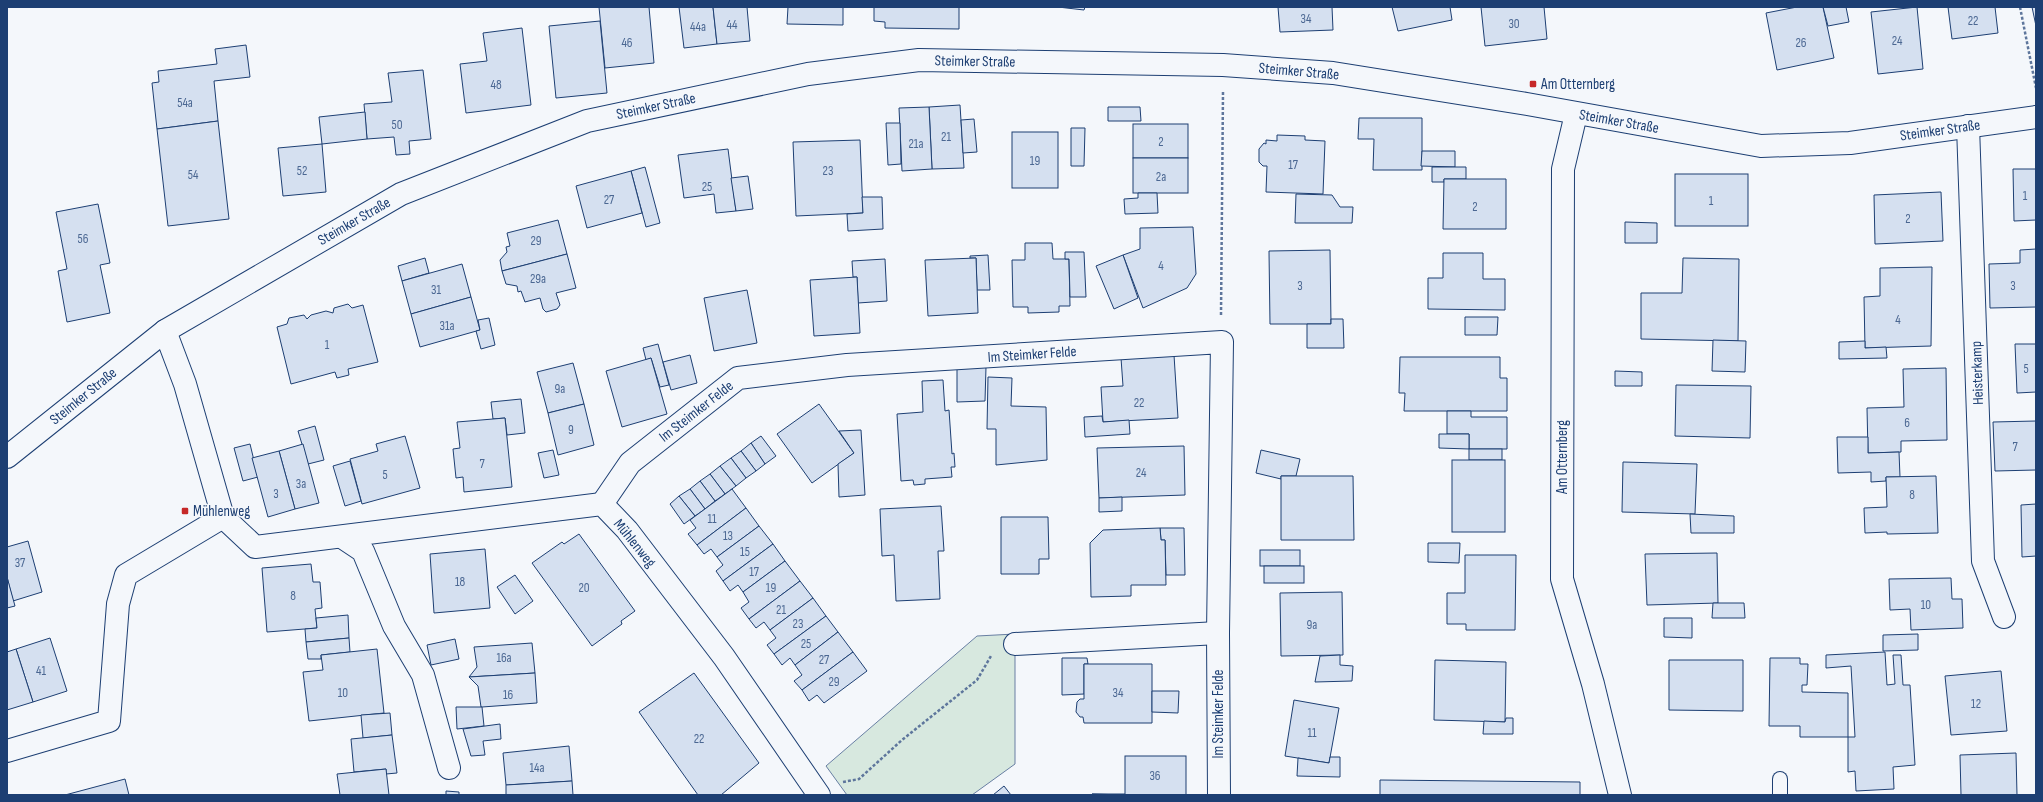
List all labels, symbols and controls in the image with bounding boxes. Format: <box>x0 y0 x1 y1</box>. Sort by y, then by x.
house number: 34 <box>1301 11 1312 27</box>
house number: 22 <box>1968 13 1978 29</box>
house number: 30 <box>1508 16 1520 32</box>
house number: 44 <box>727 17 738 33</box>
house number: 44a <box>690 19 706 35</box>
house number: 24 <box>1892 33 1903 49</box>
house number: 46 <box>621 35 633 51</box>
house number: 26 <box>1795 35 1807 51</box>
street label: Steimker Straße <box>934 51 1016 72</box>
street label: Steimker Straße <box>1258 59 1340 84</box>
place label: Am Otternberg <box>1540 75 1615 94</box>
house number: 48 <box>490 77 502 93</box>
marker: Am Otternberg <box>1528 79 1538 89</box>
street label: Steimker Straße <box>615 89 698 124</box>
house number: 54a <box>177 95 193 111</box>
street label: Steimker Straße <box>1578 105 1660 138</box>
street label: Steimker Straße <box>1899 115 1981 146</box>
house number: 50 <box>391 117 403 133</box>
house number: 21 <box>941 129 951 145</box>
house number: 2 <box>1158 134 1164 150</box>
house number: 21a <box>908 136 924 152</box>
house number: 19 <box>1030 153 1040 169</box>
house number: 17 <box>1288 157 1299 173</box>
house number: 52 <box>297 163 307 179</box>
house number: 23 <box>823 163 833 179</box>
house number: 54 <box>188 167 199 183</box>
house number: 2a <box>1156 169 1166 185</box>
house number: 25 <box>702 179 712 195</box>
house number: 1 <box>2023 188 2028 204</box>
house number: 27 <box>604 192 615 208</box>
street label: Steimker Straße <box>315 193 394 250</box>
house number: 1 <box>1709 193 1714 209</box>
house number: 2 <box>1472 199 1478 215</box>
house number: 2 <box>1905 211 1911 227</box>
house number: 56 <box>78 231 89 247</box>
house number: 29 <box>530 233 542 249</box>
house number: 4 <box>1158 258 1164 274</box>
house number: 29a <box>530 271 546 287</box>
house number: 3 <box>1297 278 1303 294</box>
house number: 3 <box>2010 278 2016 294</box>
house number: 31 <box>431 282 441 298</box>
house number: 4 <box>1895 312 1901 328</box>
house number: 31a <box>439 318 455 334</box>
house number: 1 <box>325 337 330 353</box>
street label: Heisterkamp <box>1967 341 1988 405</box>
street label: Im Steimker Felde <box>987 342 1077 367</box>
house number: 5 <box>2023 361 2029 377</box>
street label: Steimker Straße <box>46 364 121 429</box>
street label: Im Steimker Felde <box>655 376 737 446</box>
house number: 9a <box>555 381 565 397</box>
house number: 22 <box>1134 395 1144 411</box>
house number: 6 <box>1904 415 1910 431</box>
street label: Am Otternberg <box>1553 420 1572 495</box>
house number: 9 <box>568 422 574 438</box>
house number: 7 <box>2012 439 2018 455</box>
house number: 7 <box>479 456 485 472</box>
house number: 24 <box>1136 465 1147 481</box>
house number: 5 <box>382 467 388 483</box>
house number: 3a <box>296 476 306 492</box>
house number: 3 <box>273 486 279 502</box>
house number: 8 <box>1909 487 1915 503</box>
place label: Mühlenweg <box>193 502 250 521</box>
marker: Mühlenweg <box>180 506 190 516</box>
house number: 11 <box>707 511 717 527</box>
street label: Mühlenweg <box>609 515 660 572</box>
house number: 13 <box>723 528 733 544</box>
house number: 15 <box>740 544 750 560</box>
house number: 37 <box>15 555 26 571</box>
house number: 17 <box>749 564 760 580</box>
house number: 18 <box>455 574 465 590</box>
house number: 20 <box>578 580 590 596</box>
house number: 19 <box>766 580 776 596</box>
house number: 8 <box>290 588 296 604</box>
house number: 10 <box>1921 597 1931 613</box>
house number: 21 <box>776 602 786 618</box>
house number: 23 <box>793 616 803 632</box>
house number: 9a <box>1307 617 1317 633</box>
house number: 25 <box>801 636 811 652</box>
house number: 16a <box>496 650 512 666</box>
house number: 27 <box>819 652 830 668</box>
house number: 41 <box>36 663 46 679</box>
street label: Im Steimker Felde <box>1209 669 1228 759</box>
house number: 29 <box>828 674 840 690</box>
house number: 10 <box>338 685 348 701</box>
house number: 34 <box>1113 685 1124 701</box>
house number: 16 <box>503 687 513 703</box>
house number: 12 <box>1971 696 1981 712</box>
house number: 11 <box>1307 725 1317 741</box>
house number: 22 <box>694 731 704 747</box>
house number: 14a <box>530 760 545 776</box>
house number: 36 <box>1149 768 1161 784</box>

